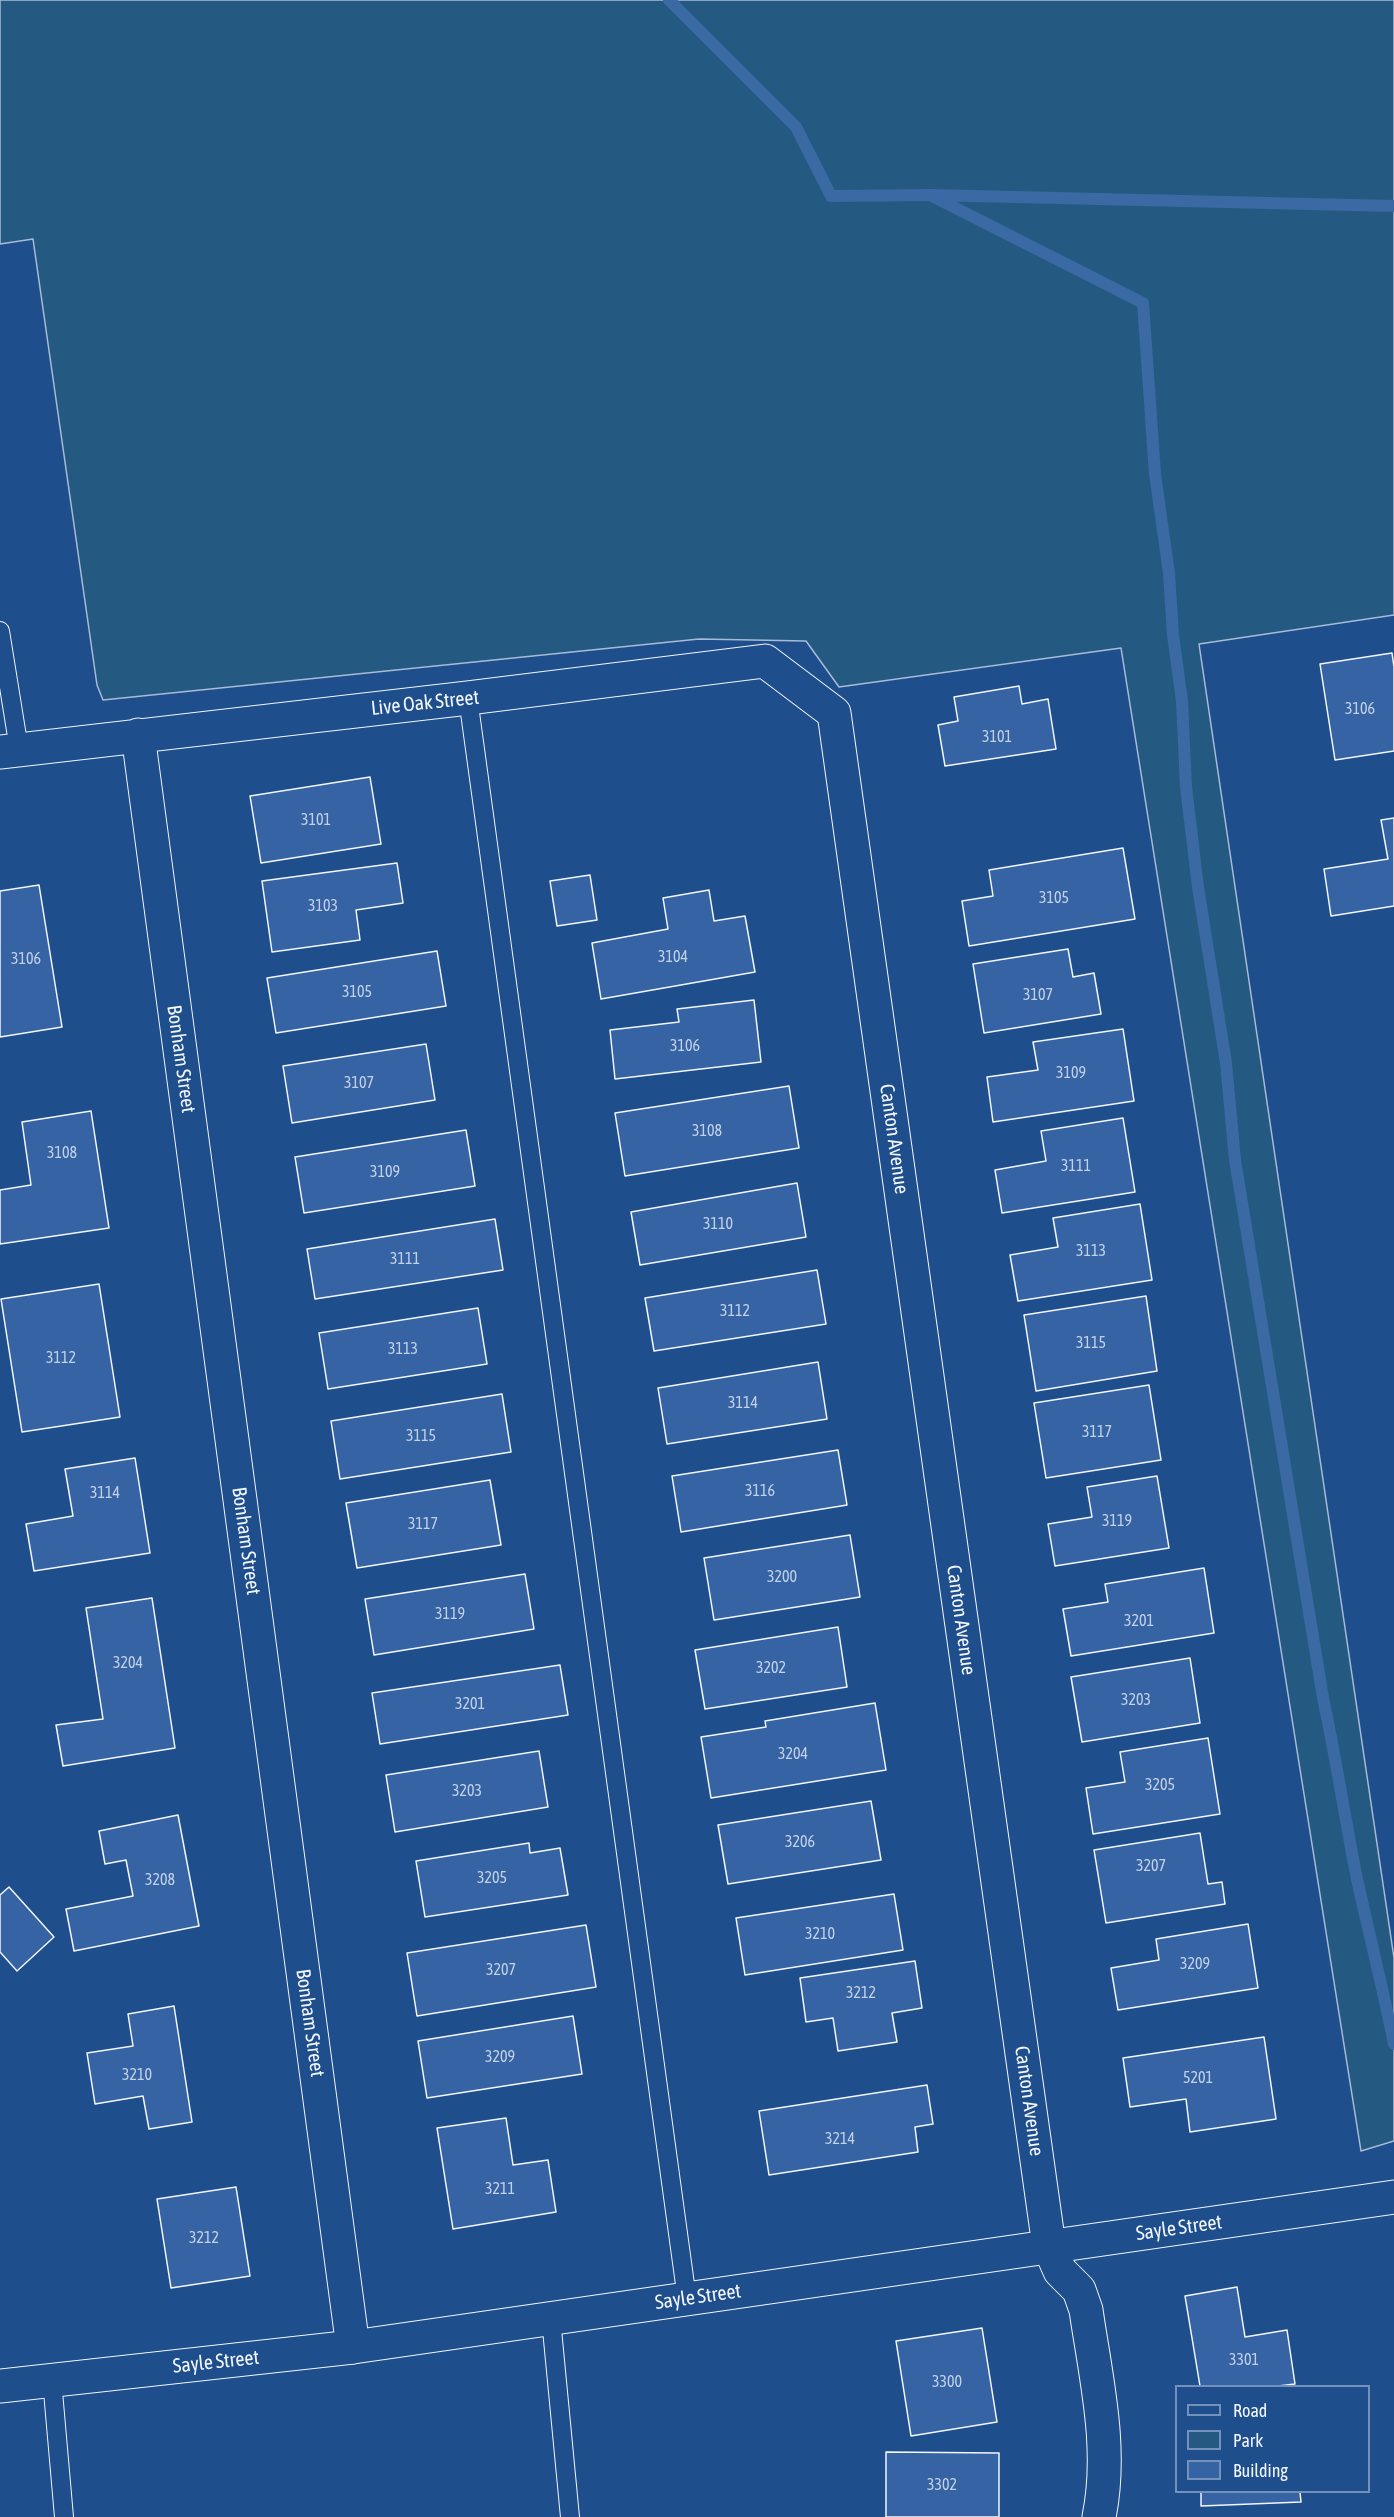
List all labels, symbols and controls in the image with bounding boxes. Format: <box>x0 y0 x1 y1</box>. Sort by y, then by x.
street label: Live Oak Street <box>370 685 480 721</box>
house number: 3106 <box>1345 699 1375 719</box>
house number: 3101 <box>982 727 1012 747</box>
house number: 3101 <box>301 810 331 830</box>
house number: 3105 <box>1039 888 1069 908</box>
house number: 3103 <box>308 896 338 916</box>
house number: 3104 <box>658 947 688 967</box>
house number: 3106 <box>11 949 41 969</box>
house number: 3105 <box>342 982 372 1002</box>
house number: 3107 <box>1023 985 1053 1005</box>
street label: Bonham Street <box>162 1004 200 1114</box>
house number: 3106 <box>670 1036 700 1056</box>
house number: 3109 <box>1056 1063 1086 1083</box>
house number: 3107 <box>344 1073 374 1093</box>
street label: Canton Avenue <box>874 1082 914 1196</box>
house number: 3108 <box>692 1121 722 1141</box>
house number: 3108 <box>47 1143 77 1163</box>
house number: 3111 <box>1061 1156 1091 1176</box>
house number: 3109 <box>370 1162 400 1182</box>
house number: 3110 <box>703 1214 733 1234</box>
house number: 3113 <box>1076 1241 1106 1261</box>
house number: 3111 <box>390 1249 420 1269</box>
house number: 3112 <box>720 1301 750 1321</box>
house number: 3115 <box>1076 1333 1106 1353</box>
house number: 3113 <box>388 1339 418 1359</box>
house number: 3112 <box>46 1348 76 1368</box>
house number: 3114 <box>728 1393 758 1413</box>
house number: 3117 <box>1082 1422 1112 1442</box>
house number: 3115 <box>406 1426 436 1446</box>
house number: 3116 <box>745 1481 775 1501</box>
house number: 3114 <box>90 1483 120 1503</box>
street label: Bonham Street <box>227 1486 265 1596</box>
house number: 3119 <box>1102 1511 1132 1531</box>
house number: 3117 <box>408 1514 438 1534</box>
street label: Canton Avenue <box>941 1563 981 1677</box>
house number: 3200 <box>767 1567 797 1587</box>
house number: 3119 <box>435 1604 465 1624</box>
house number: 3201 <box>1124 1611 1154 1631</box>
house number: 3204 <box>113 1653 143 1673</box>
house number: 3202 <box>756 1658 786 1678</box>
house number: 3203 <box>1121 1690 1151 1710</box>
house number: 3201 <box>455 1694 485 1714</box>
house number: 3204 <box>778 1744 808 1764</box>
house number: 3205 <box>1145 1775 1175 1795</box>
house number: 3203 <box>452 1781 482 1801</box>
house number: 3206 <box>785 1832 815 1852</box>
house number: 3207 <box>1136 1856 1166 1876</box>
house number: 3205 <box>477 1868 507 1888</box>
house number: 3208 <box>145 1870 175 1890</box>
house number: 3210 <box>805 1924 835 1944</box>
house number: 3209 <box>1180 1954 1210 1974</box>
house number: 3207 <box>486 1960 516 1980</box>
street label: Bonham Street <box>291 1968 329 2078</box>
house number: 3212 <box>846 1983 876 2003</box>
street label: Canton Avenue <box>1009 2044 1049 2158</box>
house number: 3209 <box>485 2047 515 2067</box>
house number: 3210 <box>122 2065 152 2085</box>
house number: 5201 <box>1183 2068 1213 2088</box>
house number: 3214 <box>825 2129 855 2149</box>
house number: 3211 <box>485 2179 515 2199</box>
street label: Sayle Street <box>1134 2210 1224 2246</box>
house number: 3212 <box>189 2228 219 2248</box>
street label: Sayle Street <box>653 2279 743 2315</box>
street label: Sayle Street <box>172 2346 260 2378</box>
house number: 3301 <box>1229 2350 1259 2370</box>
house number: 3300 <box>932 2372 962 2392</box>
legend <box>1175 2385 1370 2493</box>
text: Road <box>1233 2400 1267 2421</box>
text: Park <box>1233 2430 1263 2451</box>
text: Building <box>1233 2460 1288 2481</box>
house number: 3302 <box>927 2475 957 2495</box>

